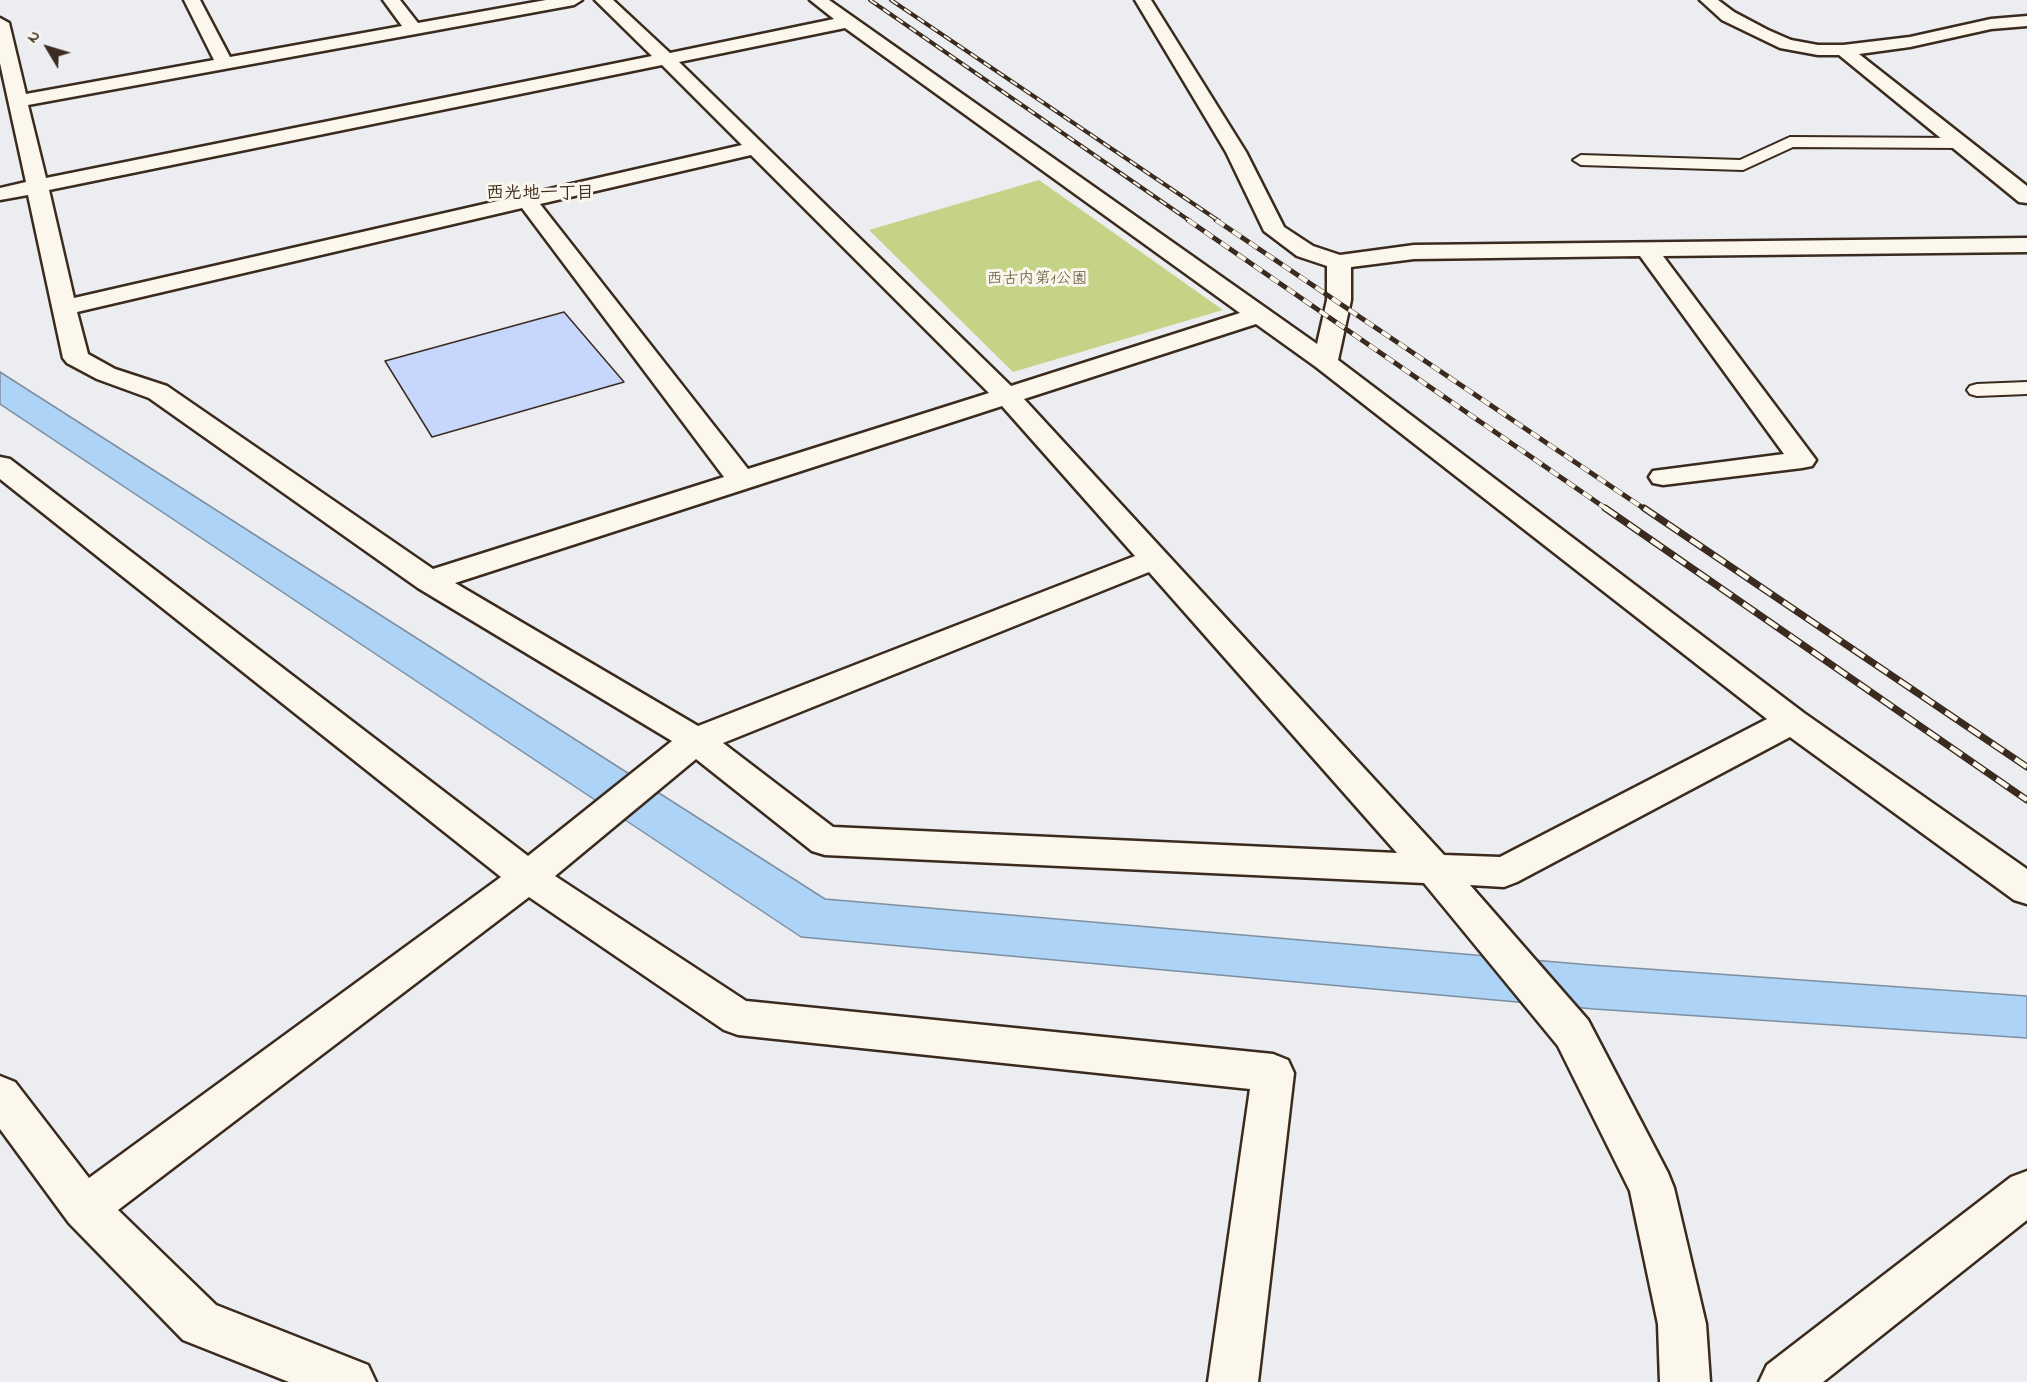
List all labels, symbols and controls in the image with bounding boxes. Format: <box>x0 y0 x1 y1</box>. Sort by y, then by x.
north arrow <box>18 18 78 78</box>
text: N <box>21 25 47 49</box>
district label: 西光地一丁目 <box>486 184 594 206</box>
park label: 西古内第1公園 <box>986 270 1088 290</box>

